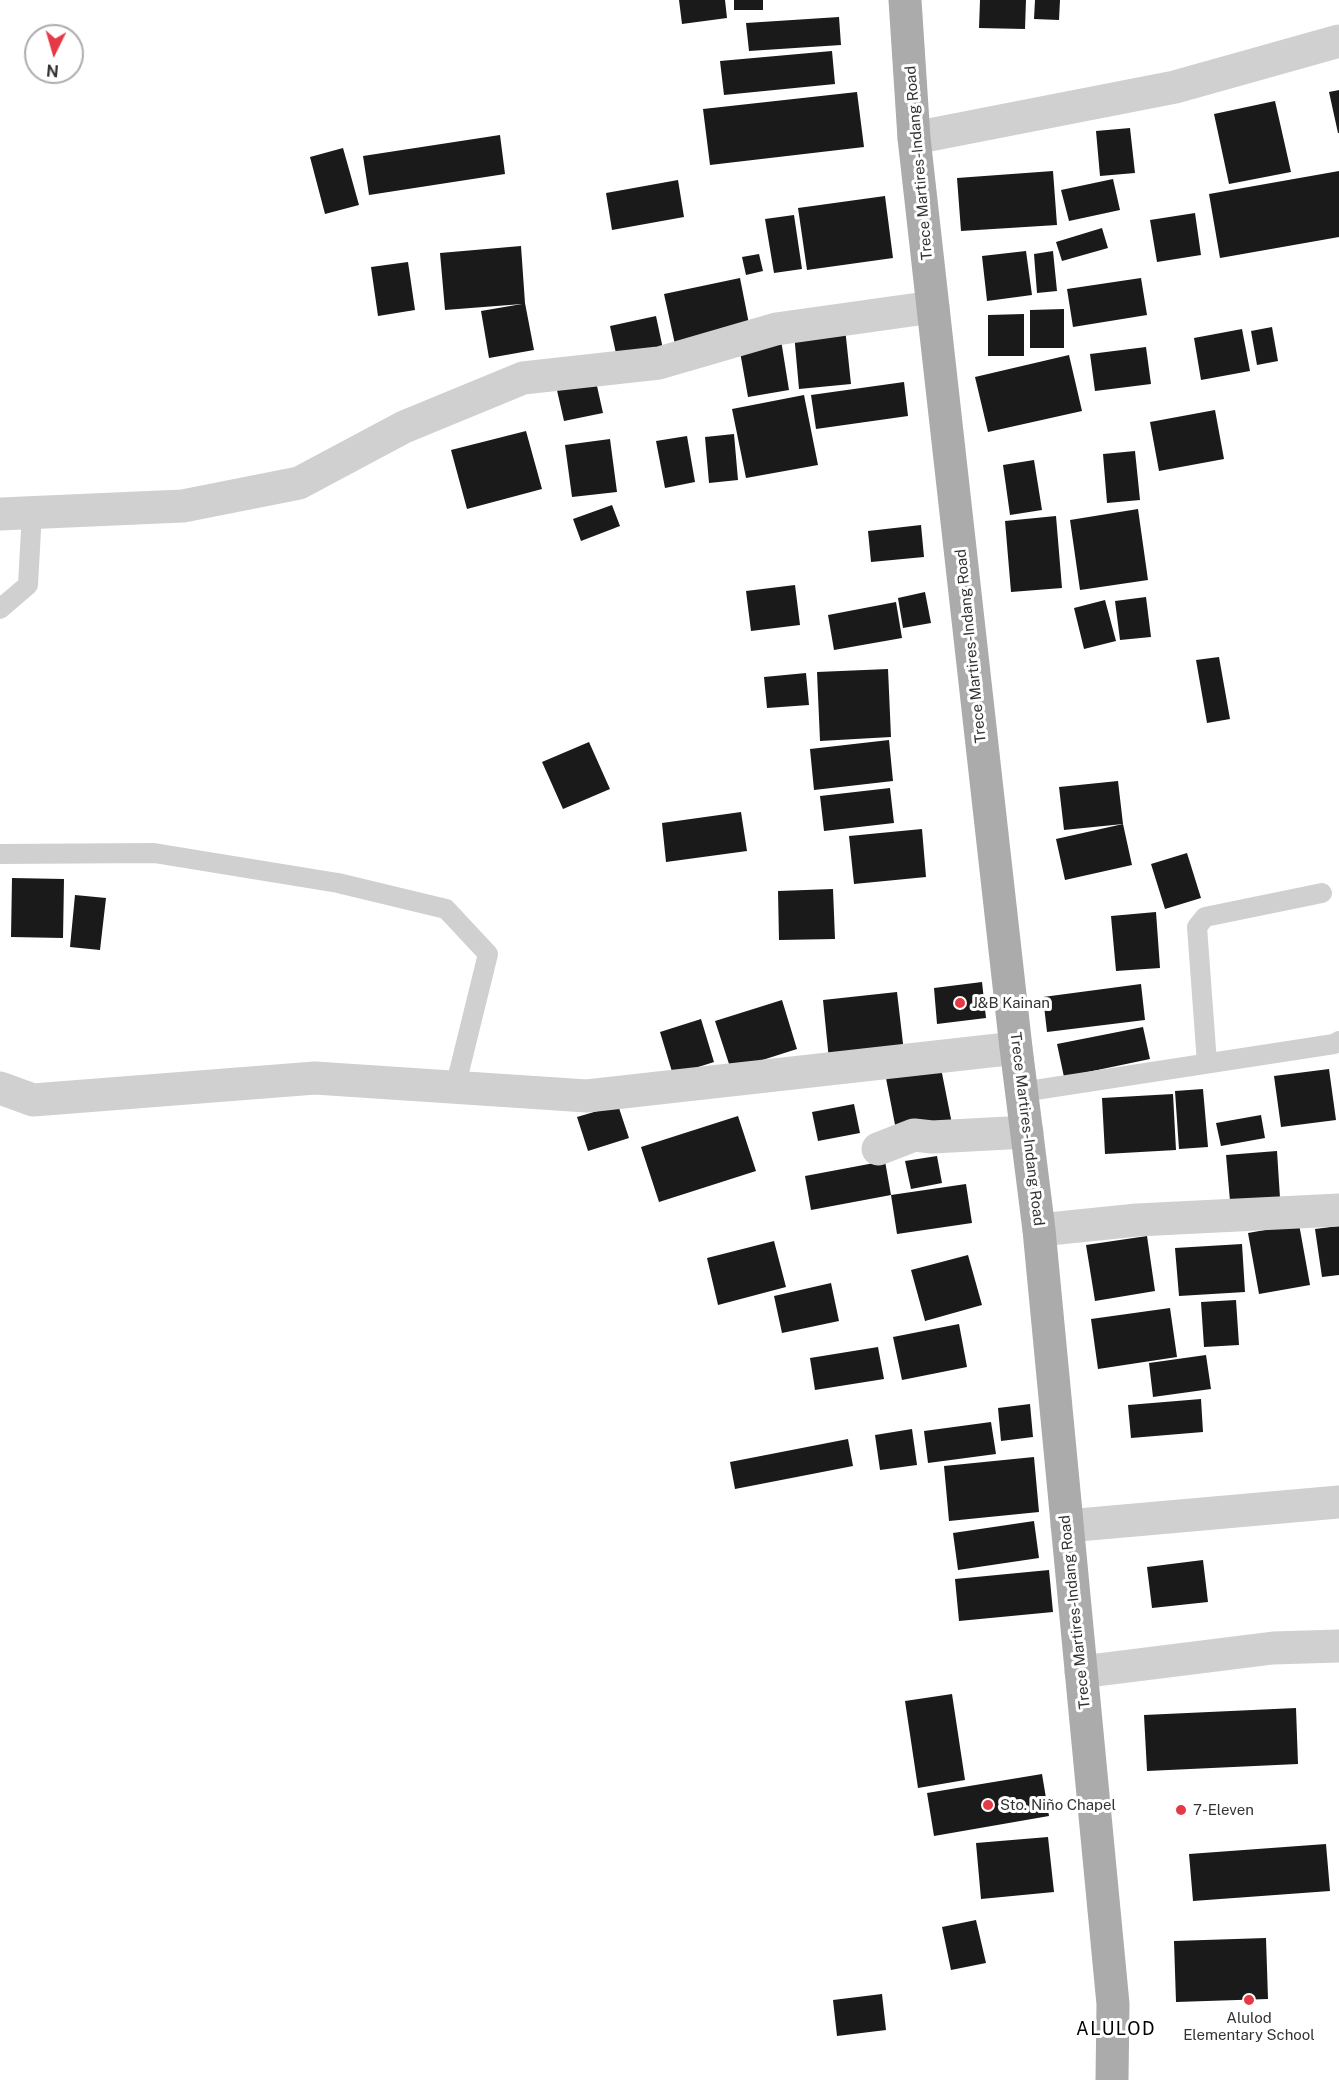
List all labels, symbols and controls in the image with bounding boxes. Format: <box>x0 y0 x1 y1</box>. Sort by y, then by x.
north arrow <box>24 24 84 84</box>
text: N <box>46 60 60 80</box>
street label: Trece Martires-Indang Road <box>902 65 936 261</box>
street label: Trece Martires-Indang Road <box>952 548 990 744</box>
place label: J&B Kainan <box>972 994 1050 1012</box>
marker: J&B Kainan <box>953 996 967 1010</box>
street label: Trece Martires-Indang Road <box>1006 1031 1048 1227</box>
street label: Trece Martires-Indang Road <box>1056 1514 1094 1710</box>
place label: Sto. Niño Chapel <box>1000 1796 1116 1814</box>
marker: Sto. Niño Chapel <box>981 1798 995 1812</box>
place label: 7-Eleven <box>1193 1801 1254 1819</box>
marker: 7-Eleven <box>1174 1803 1188 1817</box>
marker: Alulod Elementary School <box>1242 1993 1256 2007</box>
place label: Alulod Elementary School <box>1183 2009 1315 2044</box>
district label: ALULOD <box>1076 2018 1156 2040</box>

